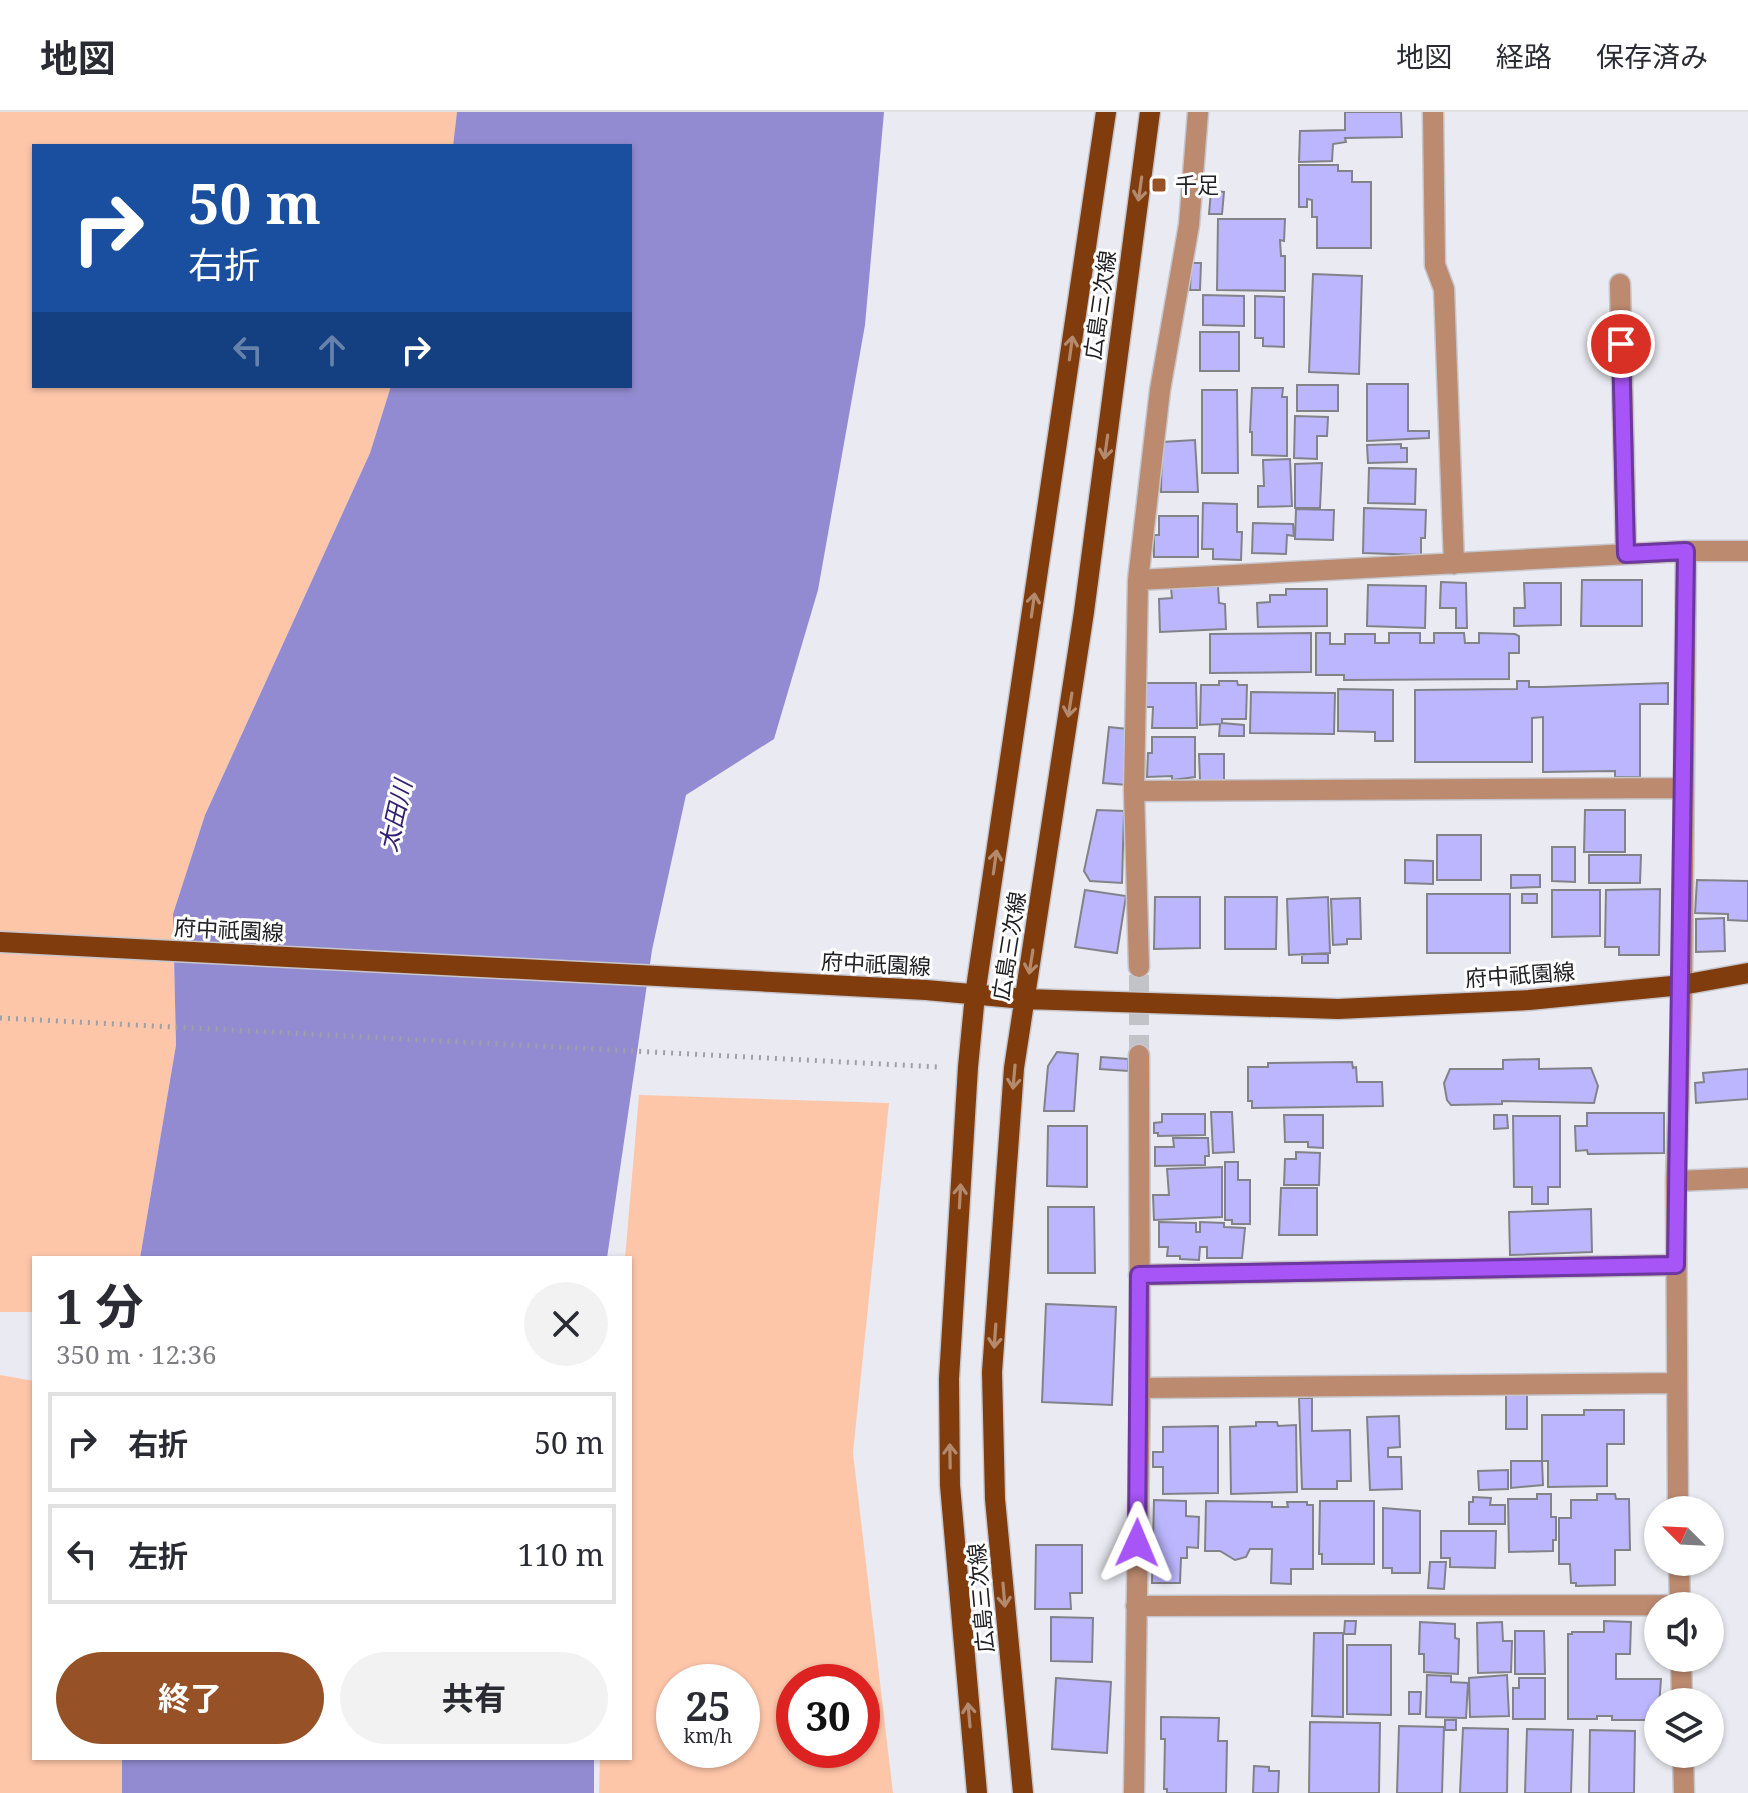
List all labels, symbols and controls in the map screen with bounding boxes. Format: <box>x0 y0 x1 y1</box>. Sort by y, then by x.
text: 地図 <box>40 31 116 83</box>
text: 地図 <box>1396 37 1452 75</box>
text: 経路 <box>1496 37 1552 75</box>
text: 保存済み <box>1596 37 1708 75</box>
text: 50 m <box>188 164 321 240</box>
place label: 千足 <box>1175 169 1219 199</box>
icon: right <box>56 176 160 280</box>
one-way arrow <box>1132 176 1147 201</box>
marker: 千足 <box>1150 176 1168 194</box>
text: 右折 <box>188 240 260 289</box>
street label: 広島三次線 <box>1077 248 1122 361</box>
pin <box>1587 310 1655 378</box>
icon: arrive <box>1599 322 1643 366</box>
icon: left <box>226 328 270 372</box>
icon: ahead <box>310 328 354 372</box>
icon: right <box>394 328 438 372</box>
one-way arrow <box>1064 336 1079 361</box>
one-way arrow <box>1098 433 1113 460</box>
one-way arrow <box>1026 593 1041 618</box>
one-way arrow <box>1062 691 1077 717</box>
water label: 太田川 <box>370 774 419 854</box>
one-way arrow <box>988 850 1003 875</box>
street label: 広島三次線 <box>985 889 1031 1003</box>
street label: 府中祇園線 <box>173 911 285 947</box>
street label: 府中祇園線 <box>820 945 932 981</box>
one-way arrow <box>1022 948 1037 974</box>
street label: 府中祇園線 <box>1464 955 1576 993</box>
one-way arrow <box>1006 1063 1021 1090</box>
one-way arrow <box>953 1184 968 1210</box>
text: 1 分 <box>56 1273 144 1338</box>
button: close <box>524 1282 608 1366</box>
one-way arrow <box>987 1322 1002 1349</box>
text: 350 m · 12:36 <box>56 1336 217 1372</box>
icon: right <box>60 1420 104 1464</box>
text: 50 m <box>534 1422 604 1463</box>
text: 右折 <box>128 1423 188 1464</box>
one-way arrow <box>942 1443 958 1470</box>
north arrow <box>1644 1496 1724 1576</box>
map controls <box>1644 1496 1724 1768</box>
position arrow <box>1095 1501 1179 1585</box>
icon: left <box>60 1532 104 1576</box>
text: 110 m <box>518 1534 604 1575</box>
text: 左折 <box>128 1535 188 1576</box>
street label: 広島三次線 <box>960 1542 1000 1654</box>
one-way arrow <box>997 1581 1012 1608</box>
button: sound <box>1644 1592 1724 1672</box>
button: 終了 <box>56 1652 324 1744</box>
button: 共有 <box>340 1652 608 1744</box>
speed limit sign: 30 <box>776 1664 880 1768</box>
text: 25 <box>685 1678 731 1733</box>
button: layers <box>1644 1688 1724 1768</box>
one-way arrow <box>962 1702 977 1729</box>
text: km/h <box>683 1722 733 1749</box>

